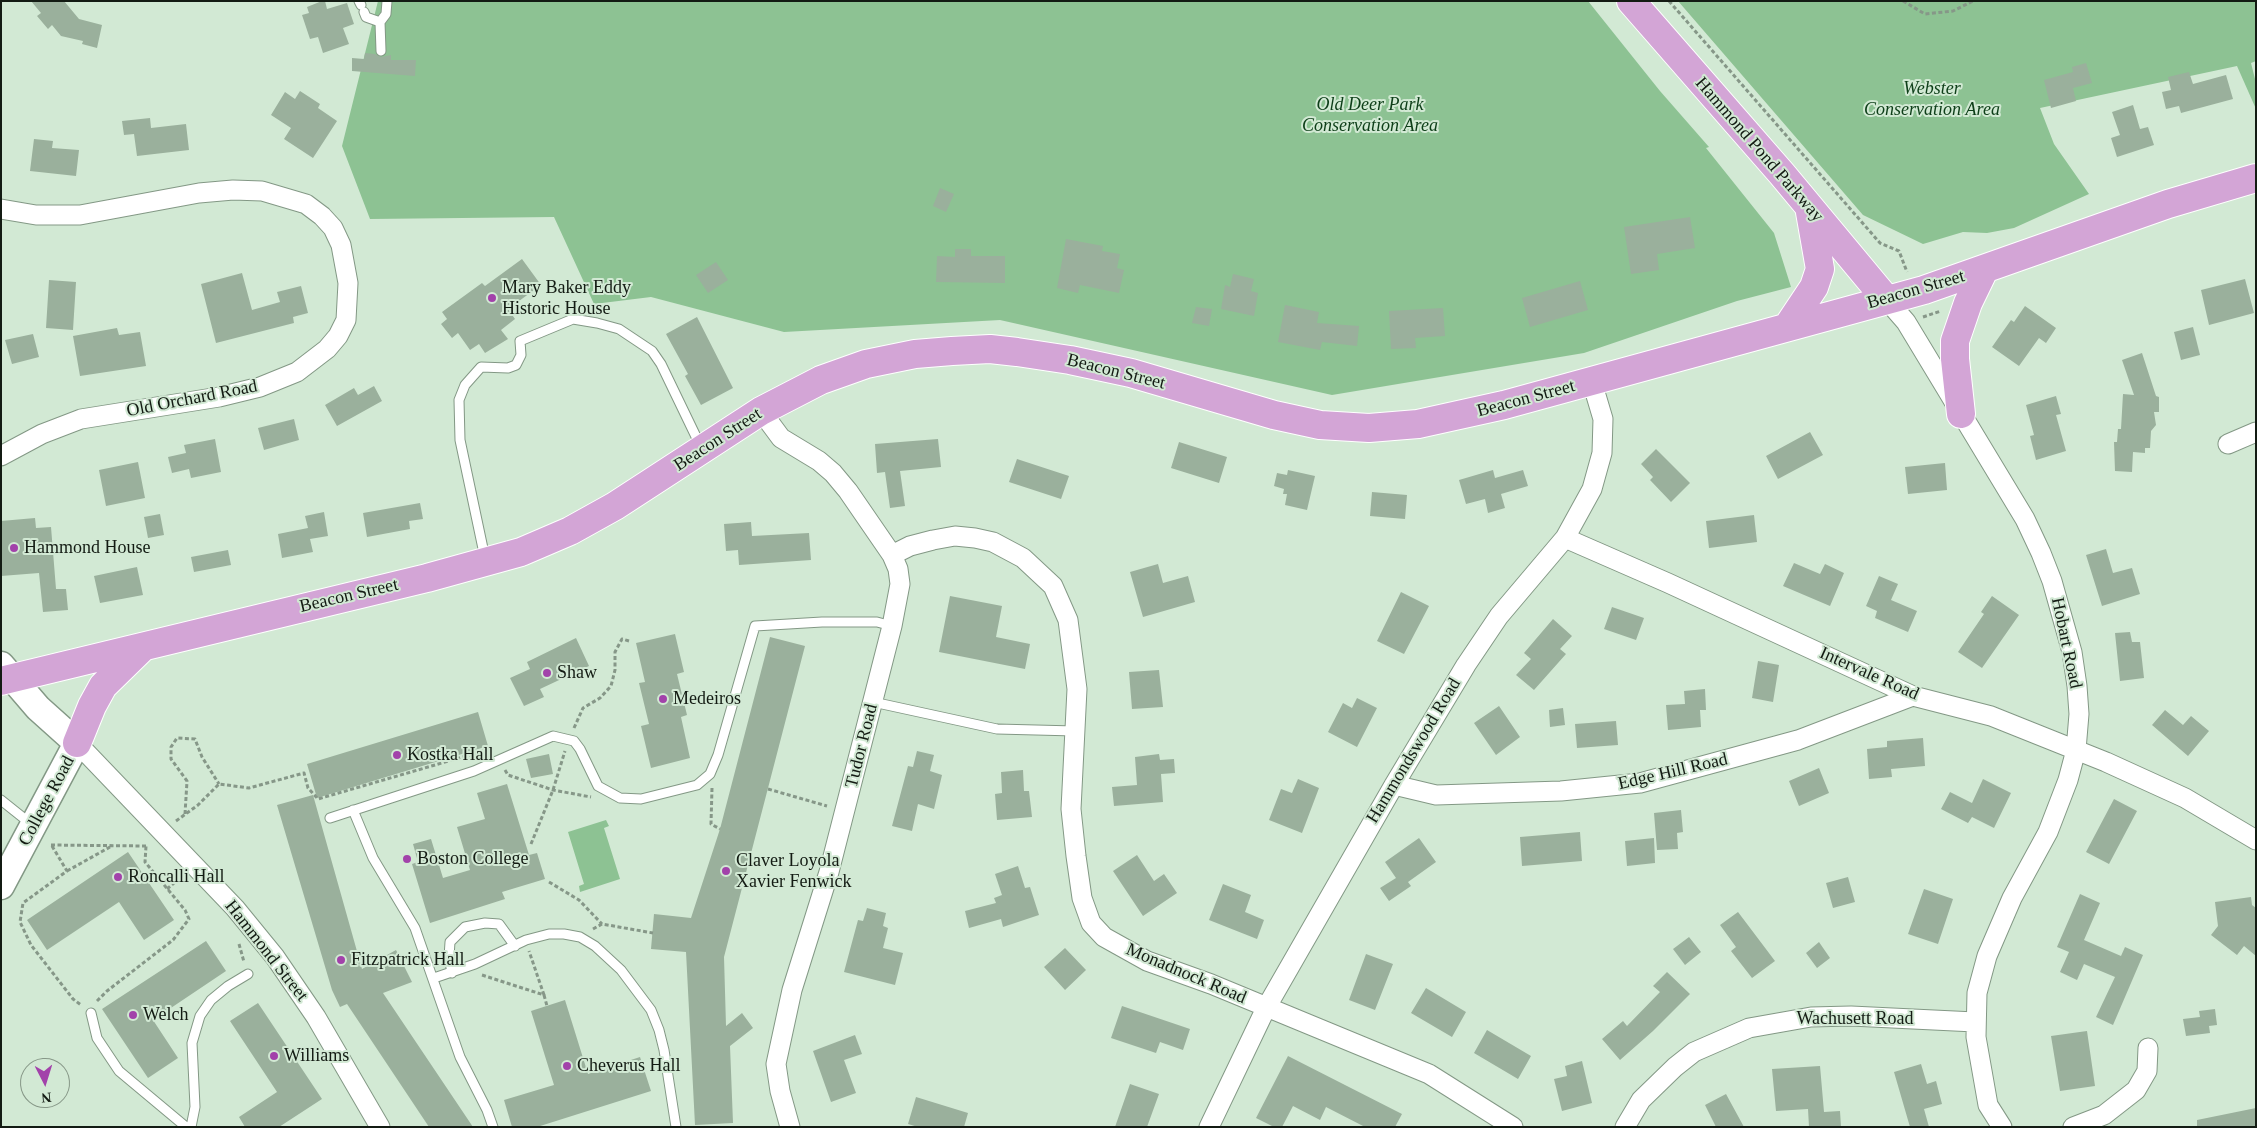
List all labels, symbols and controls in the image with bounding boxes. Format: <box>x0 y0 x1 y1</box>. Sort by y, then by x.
street label: Hammond Pond Parkway <box>1690 73 1828 227</box>
park label: Webster Conservation Area <box>1864 78 2000 120</box>
park label: Old Deer Park Conservation Area <box>1302 94 1438 136</box>
street label: Beacon Street <box>1865 266 1967 314</box>
place label: Mary Baker Eddy Historic House <box>502 277 631 320</box>
marker: Mary Baker Eddy Historic House <box>486 292 498 304</box>
street label: Beacon Street <box>1065 349 1167 395</box>
street label: Old Orchard Road <box>125 376 259 422</box>
street label: Beacon Street <box>1475 376 1577 422</box>
street label: Beacon Street <box>670 404 766 476</box>
place label: Hammond House <box>24 537 150 559</box>
marker: Hammond House <box>8 542 20 554</box>
street label: Beacon Street <box>298 574 400 618</box>
street label: Hobart Road <box>2046 596 2086 690</box>
street label: Intervale Road <box>1816 642 1922 706</box>
place label: Shaw <box>557 662 597 684</box>
marker: Shaw <box>541 667 553 679</box>
street label: Hammondswood Road <box>1362 675 1466 827</box>
place label: Medeiros <box>673 688 741 710</box>
marker: Medeiros <box>657 693 669 705</box>
street label: Tudor Road <box>841 702 883 790</box>
place label: Kostka Hall <box>407 744 493 766</box>
marker: Kostka Hall <box>391 749 403 761</box>
street label: Edge Hill Road <box>1616 749 1730 795</box>
street label: College Road <box>14 752 80 850</box>
place label: Boston College <box>417 848 528 870</box>
place label: Claver Loyola Xavier Fenwick <box>736 850 851 892</box>
marker: Boston College <box>401 853 413 865</box>
marker: Claver Loyola Xavier Fenwick <box>720 865 732 877</box>
place label: Roncalli Hall <box>128 866 224 888</box>
marker: Roncalli Hall <box>112 871 124 883</box>
street label: Hammond Street <box>220 896 312 1006</box>
street label: Monadnock Road <box>1123 939 1249 1009</box>
place label: Fitzpatrick Hall <box>351 949 464 971</box>
marker: Fitzpatrick Hall <box>335 954 347 966</box>
place label: Welch <box>143 1004 189 1026</box>
street label: Wachusett Road <box>1796 1008 1914 1030</box>
marker: Welch <box>127 1009 139 1021</box>
place label: Williams <box>284 1045 349 1067</box>
marker: Williams <box>268 1050 280 1062</box>
place label: Cheverus Hall <box>577 1055 680 1077</box>
north arrow <box>20 1058 70 1108</box>
marker: Cheverus Hall <box>561 1060 573 1072</box>
text: N <box>41 1090 52 1105</box>

